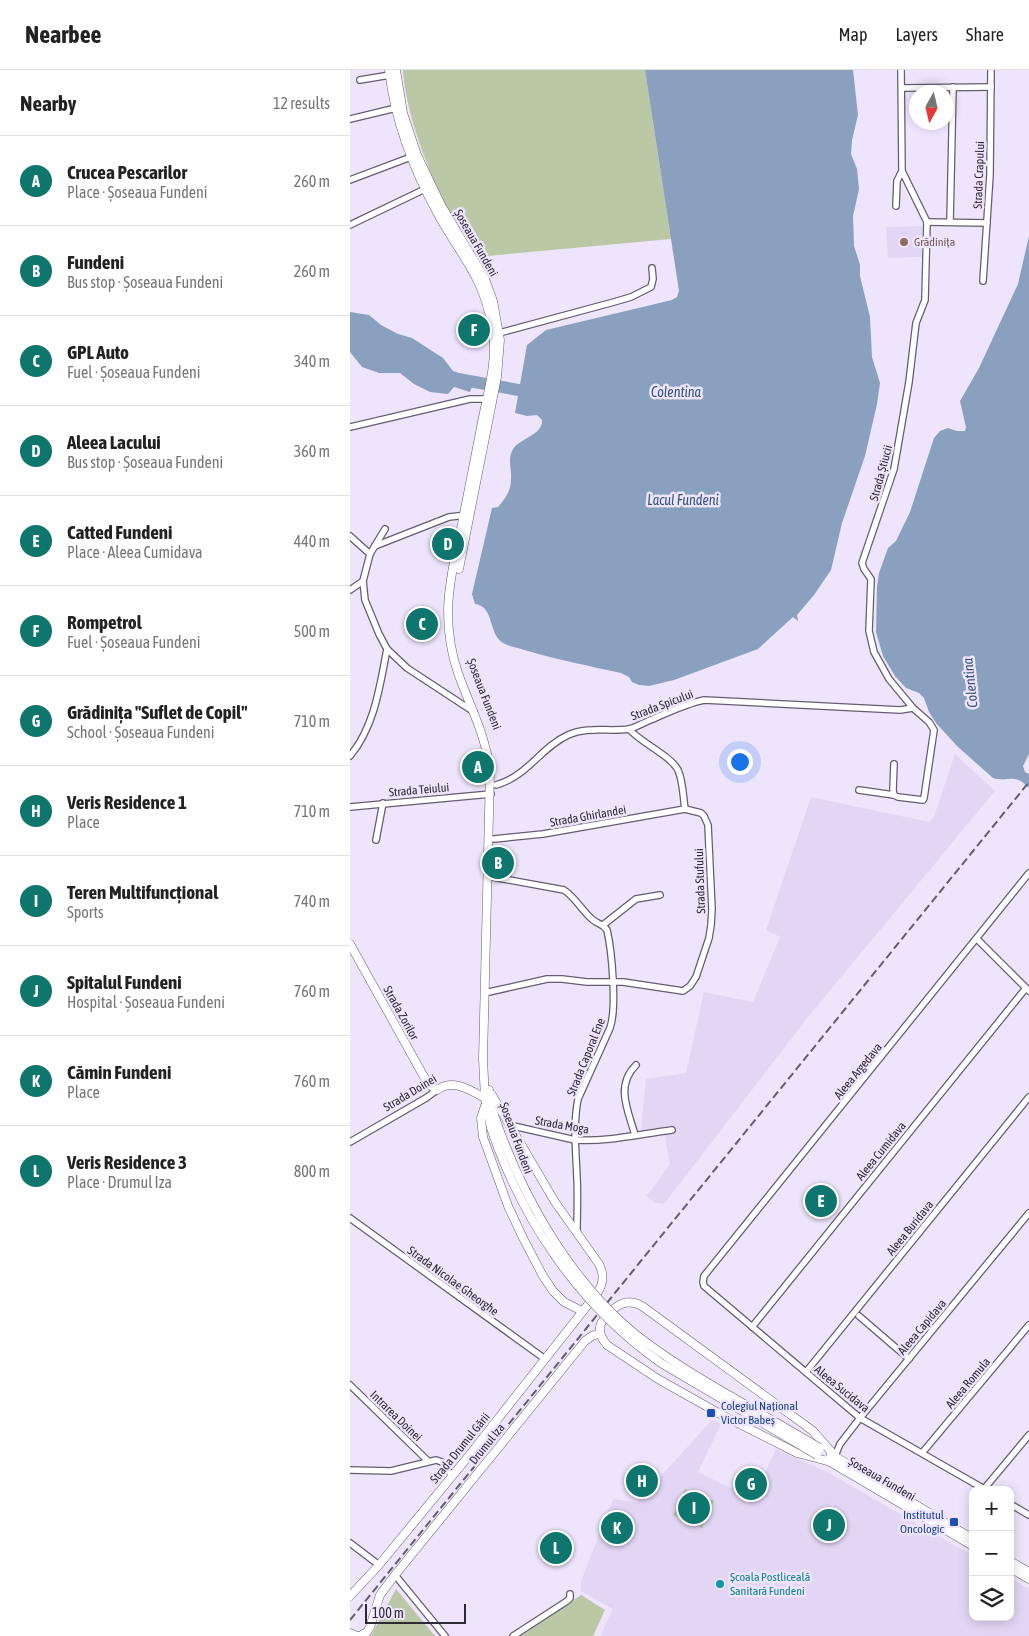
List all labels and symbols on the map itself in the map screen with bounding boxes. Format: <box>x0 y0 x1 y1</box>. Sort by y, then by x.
north arrow <box>909 85 954 130</box>
street label: Strada Crapului <box>971 141 987 209</box>
street label: Șoseaua Fundeni <box>451 207 501 279</box>
place label: Grădinița <box>914 235 955 249</box>
marker: Grădinița <box>898 236 910 248</box>
pin: F <box>458 311 490 349</box>
water label: Colentina <box>651 384 702 400</box>
street label: Strada Știucii <box>867 444 895 502</box>
water label: Lacul Fundeni <box>647 492 719 508</box>
pin: D <box>432 525 464 563</box>
pin: C <box>406 605 438 643</box>
street label: Șoseaua Fundeni <box>464 656 504 732</box>
water label: Colentina <box>959 657 981 709</box>
street label: Strada Spicului <box>629 687 695 723</box>
pin: A <box>462 748 494 786</box>
your location <box>727 749 753 775</box>
street label: Strada Teiului <box>388 780 450 800</box>
street label: Strada Ghirlandei <box>549 802 627 830</box>
pin: B <box>482 844 514 882</box>
street label: Strada Stufului <box>692 848 708 914</box>
street label: Strada Zorilor <box>380 983 422 1043</box>
street label: Strada Caporal Ene <box>564 1016 608 1098</box>
street label: Aleea Argedava <box>831 1040 885 1102</box>
street label: Strada Doinei <box>381 1072 439 1114</box>
street label: Șoseaua Fundeni <box>497 1100 535 1176</box>
street label: Strada Moga <box>534 1113 590 1137</box>
street label: Aleea Cumidava <box>853 1119 909 1183</box>
pin: E <box>805 1182 837 1220</box>
street label: Aleea Buridava <box>884 1198 936 1258</box>
street label: Strada Nicolae Gheorghe <box>405 1243 501 1319</box>
street label: Aleea Capidava <box>895 1296 949 1358</box>
street label: Aleea Romula <box>943 1355 993 1411</box>
street label: Aleea Sucidava <box>812 1363 872 1415</box>
street label: Intrarea Doinei <box>367 1388 425 1444</box>
place label: Colegiul Național Victor Babeș <box>721 1399 799 1427</box>
marker: Colegiul Național Victor Babeș <box>705 1407 717 1419</box>
street label: Strada Drumul Gării <box>427 1410 493 1486</box>
street label: Drumul Iza <box>466 1421 508 1467</box>
street label: Șoseaua Fundeni <box>846 1454 918 1504</box>
pin: H <box>626 1462 658 1500</box>
pin: G <box>735 1465 767 1503</box>
pin: I <box>678 1489 710 1527</box>
pin: J <box>813 1506 845 1544</box>
place label: Institutul Oncologic <box>900 1508 945 1536</box>
pin: K <box>601 1509 633 1547</box>
marker: Institutul Oncologic <box>948 1516 960 1528</box>
pin: L <box>540 1529 572 1567</box>
place label: Școala Postliceală Sanitară Fundeni <box>730 1570 810 1598</box>
marker: Școala Postliceală Sanitară Fundeni <box>714 1578 726 1590</box>
scale bar <box>365 1601 466 1624</box>

